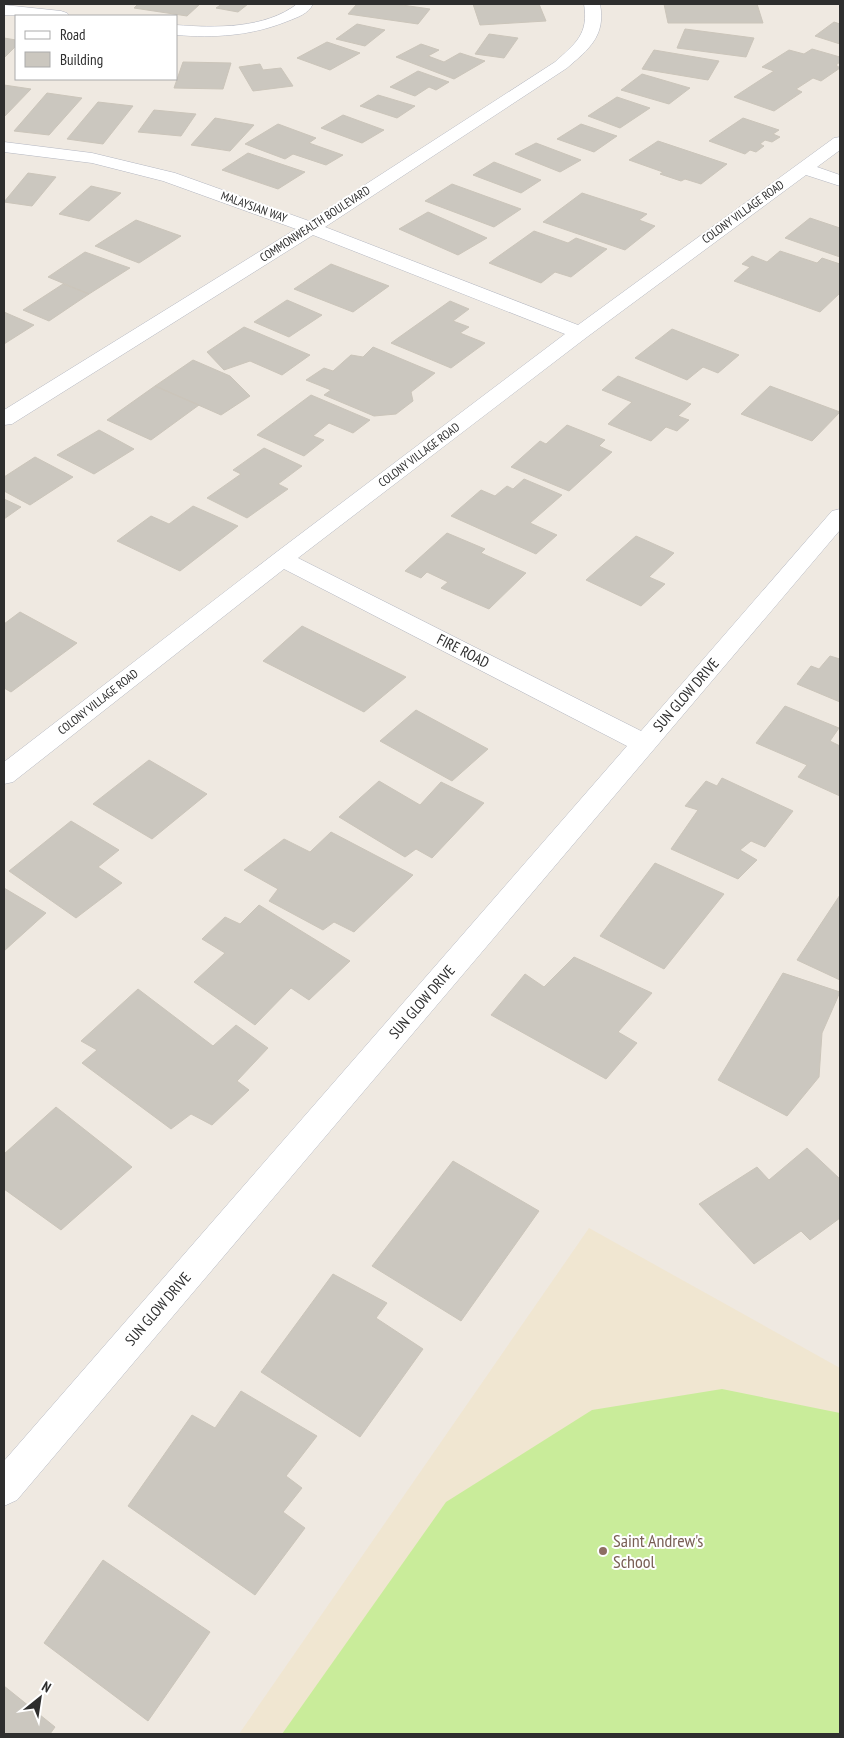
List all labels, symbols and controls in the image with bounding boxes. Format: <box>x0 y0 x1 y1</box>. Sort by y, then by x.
legend <box>15 15 178 80</box>
text: Road <box>60 25 86 44</box>
text: Building <box>60 50 103 69</box>
street label: COLONY VILLAGE ROAD <box>699 177 787 246</box>
street label: COMMONWEALTH BOULEVARD <box>257 182 373 265</box>
street label: MALAYSIAN WAY <box>219 188 290 226</box>
street label: COLONY VILLAGE ROAD <box>375 419 462 490</box>
street label: FIRE ROAD <box>434 629 493 672</box>
street label: SUN GLOW DRIVE <box>649 654 723 735</box>
street label: COLONY VILLAGE ROAD <box>55 666 141 738</box>
street label: SUN GLOW DRIVE <box>385 961 459 1042</box>
street label: SUN GLOW DRIVE <box>121 1268 195 1349</box>
place label: Saint Andrew's School <box>613 1529 703 1573</box>
marker: Saint Andrew's School <box>597 1545 609 1557</box>
north arrow <box>15 1673 65 1723</box>
text: N <box>39 1677 54 1696</box>

